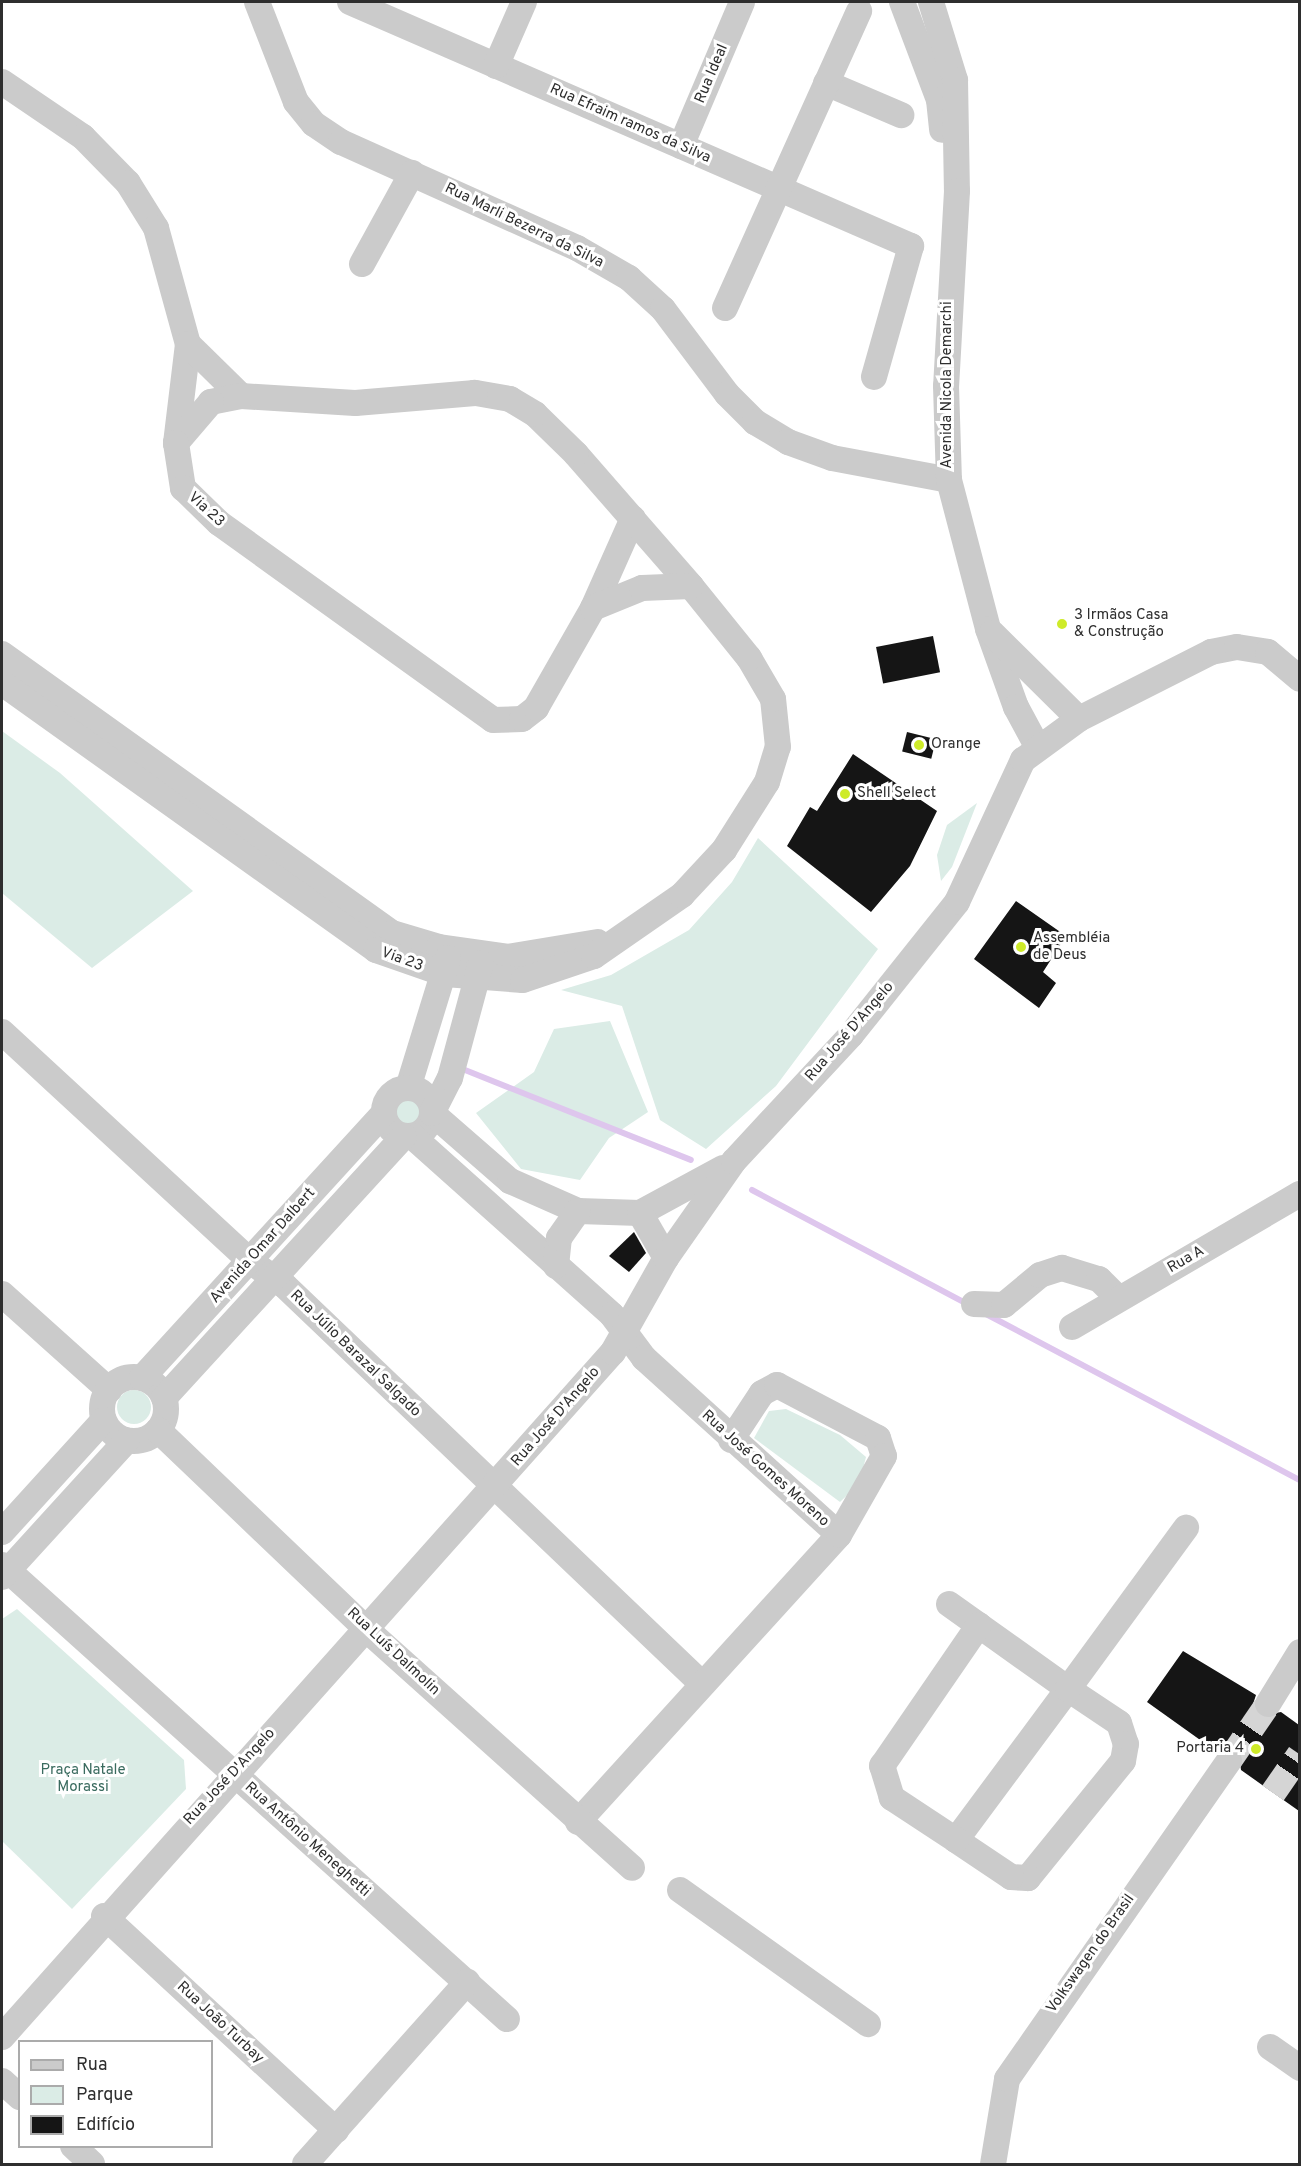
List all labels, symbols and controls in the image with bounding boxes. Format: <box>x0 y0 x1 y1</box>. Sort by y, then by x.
street label: Rua Ideal <box>692 42 732 106</box>
street label: Rua Efraim ramos da Silva <box>547 80 713 168</box>
street label: Rua Marli Bezerra da Silva <box>442 180 606 272</box>
street label: Avenida Nicola Demarchi <box>939 301 957 469</box>
street label: Via 23 <box>184 489 228 531</box>
place label: 3 Irmãos Casa & Construção <box>1074 606 1168 641</box>
marker: 3 Irmãos Casa & Construção <box>1055 617 1069 631</box>
place label: Orange <box>931 736 981 754</box>
marker: Orange <box>912 738 926 752</box>
place label: Shell Select <box>857 785 936 803</box>
marker: Shell Select <box>838 787 852 801</box>
place label: Assembléia de Deus <box>1033 929 1110 964</box>
marker: Assembléia de Deus <box>1014 940 1028 954</box>
street label: Via 23 <box>379 944 425 976</box>
street label: Rua José D'Angelo <box>802 979 898 1085</box>
street label: Avenida Omar Dalbert <box>206 1185 320 1307</box>
street label: Rua A <box>1164 1242 1208 1278</box>
street label: Rua Júlio Barazal Salgado <box>286 1287 424 1421</box>
street label: Rua José D'Angelo <box>508 1364 604 1470</box>
street label: Rua José Gomes Moreno <box>697 1407 833 1531</box>
street label: Rua Luís Dalmolin <box>343 1604 443 1700</box>
street label: Rua José D'Angelo <box>181 1725 279 1829</box>
place label: Portaria 4 <box>1176 1740 1244 1758</box>
marker: Portaria 4 <box>1249 1742 1263 1756</box>
park label: Praça Natale Morassi <box>40 1761 126 1796</box>
street label: Rua Antônio Meneghetti <box>240 1779 374 1901</box>
street label: Volkswagen do Brasil <box>1043 1891 1139 2017</box>
street label: Rua João Turbay <box>173 1978 267 2068</box>
legend <box>18 2040 213 2148</box>
text: Rua <box>76 2054 107 2077</box>
text: Parque <box>76 2084 133 2107</box>
text: Edifício <box>76 2114 135 2137</box>

